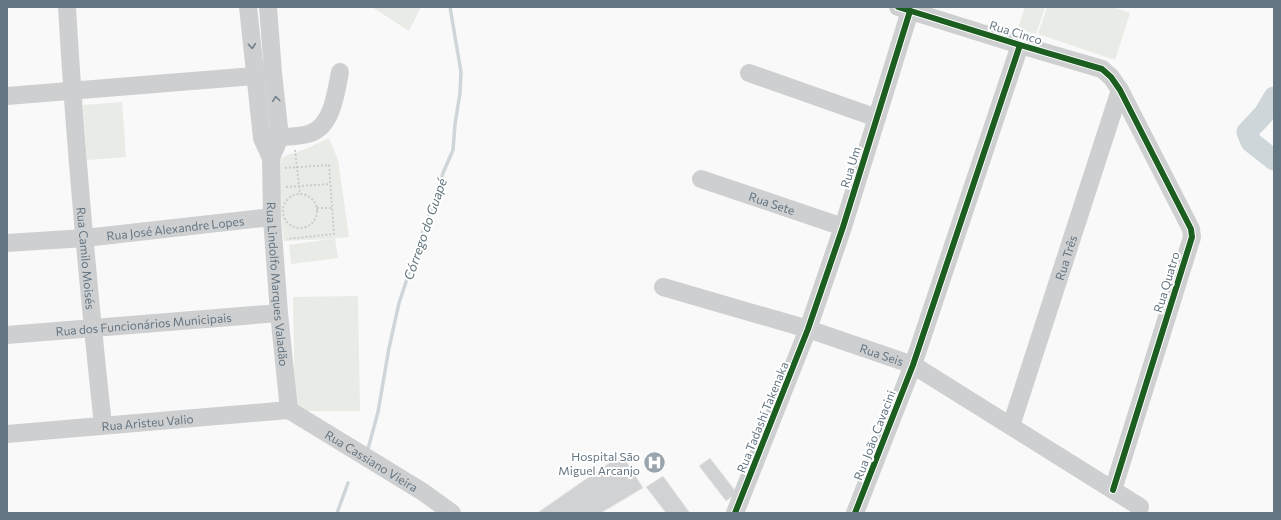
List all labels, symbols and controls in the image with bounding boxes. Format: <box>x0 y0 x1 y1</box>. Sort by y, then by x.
street label: Rua Cinco <box>988 17 1044 47</box>
one-way arrow <box>247 43 256 49</box>
one-way arrow <box>272 96 281 102</box>
street label: Rua Um <box>837 145 863 189</box>
water label: Córrego do Guapé <box>400 175 450 282</box>
street label: Rua Sete <box>747 189 797 217</box>
street label: Rua Lindolfo Marques Valadão <box>265 202 291 367</box>
street label: Rua Camilo Moisés <box>75 206 98 310</box>
street label: Rua José Alexandre Lopes <box>106 213 245 243</box>
street label: Rua Três <box>1052 233 1079 282</box>
street label: Rua Quatro <box>1150 250 1182 314</box>
street label: Rua dos Funcionários Municipais <box>55 310 232 338</box>
street label: Rua Seis <box>858 340 905 368</box>
street label: Rua Tadashi Takenaka <box>733 359 791 475</box>
street label: Rua João Cavacini <box>850 388 899 482</box>
street label: Rua Aristeu Valio <box>101 411 194 433</box>
street label: Rua Cassiano Vieira <box>323 427 421 494</box>
place label: Hospital São Miguel Arcanjo <box>558 449 640 477</box>
hospital icon: Hospital São Miguel Arcanjo <box>642 450 668 476</box>

